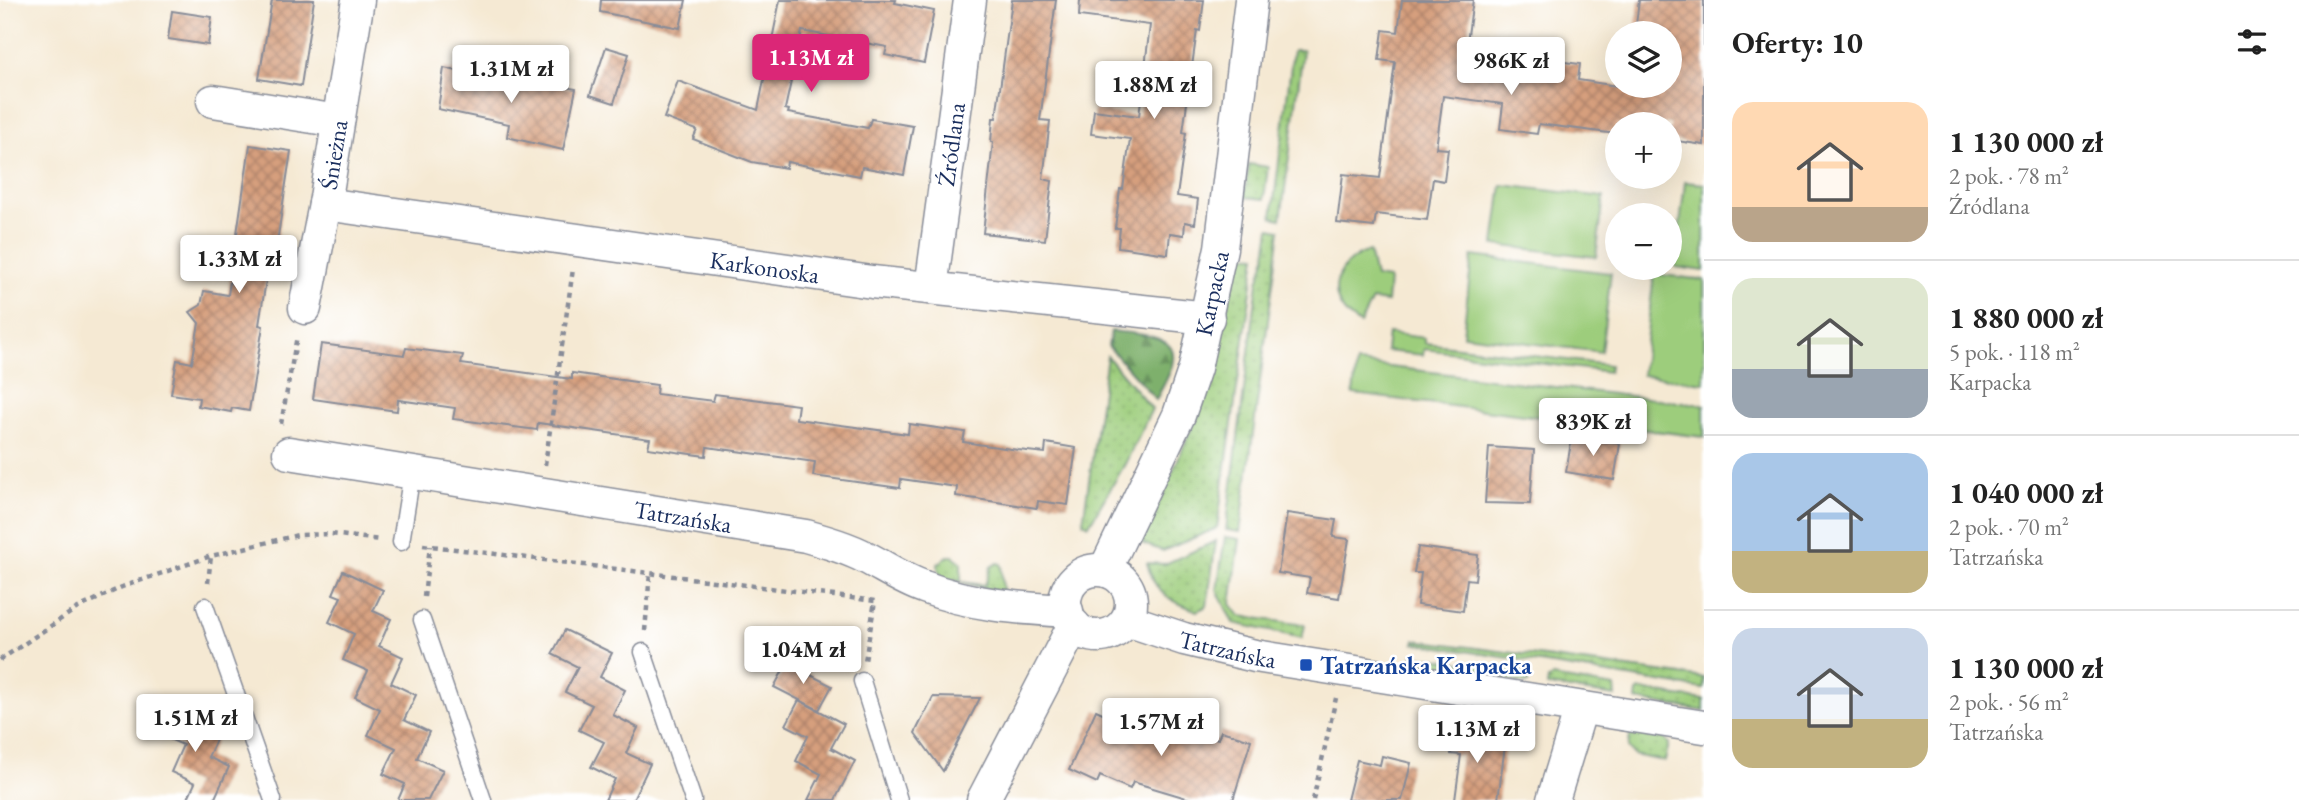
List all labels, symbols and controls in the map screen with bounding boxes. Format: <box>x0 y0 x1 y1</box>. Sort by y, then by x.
map controls <box>1605 21 1682 280</box>
button: layers <box>1605 21 1682 98</box>
text: Oferty: 10 <box>1732 23 1863 62</box>
icon: filters <box>2233 23 2271 61</box>
pin: 1.13M zł <box>739 34 883 94</box>
pin: 986K zł <box>1446 38 1576 97</box>
text: 1.13M zł <box>768 42 854 72</box>
text: 986K zł <box>1473 45 1549 75</box>
pin: 1.31M zł <box>439 46 583 105</box>
text: 1.31M zł <box>468 53 554 83</box>
pin: 1.88M zł <box>1082 61 1226 121</box>
text: 1.88M zł <box>1111 69 1197 99</box>
street label: Źródlana <box>929 100 972 188</box>
button: + <box>1605 112 1682 189</box>
street label: Śnieżna <box>312 117 354 192</box>
text: 1 130 000 zł <box>1949 122 2103 161</box>
icon: home <box>1788 130 1872 214</box>
text: 2 pok. · 78 m² <box>1949 161 2069 191</box>
text: Źródlana <box>1949 191 2030 221</box>
button: − <box>1605 203 1682 280</box>
pin: 1.33M zł <box>167 236 311 295</box>
text: 1.33M zł <box>196 243 282 273</box>
street label: Karkonoska <box>708 244 822 290</box>
street label: Karpacka <box>1187 247 1236 339</box>
text: 1 880 000 zł <box>1949 298 2103 337</box>
icon: home <box>1788 306 1872 390</box>
text: 5 pok. · 118 m² <box>1949 337 2080 367</box>
text: Karpacka <box>1949 367 2032 397</box>
pin: 839K zł <box>1528 398 1658 458</box>
text: 839K zł <box>1555 406 1631 436</box>
text: 1 040 000 zł <box>1949 473 2103 512</box>
icon: home <box>1788 481 1872 565</box>
street label: Tatrzańska <box>632 493 735 539</box>
text: 2 pok. · 70 m² <box>1949 512 2069 542</box>
text: Tatrzańska <box>1949 542 2043 572</box>
street label: Tatrzańska <box>1176 623 1279 675</box>
pin: 1.04M zł <box>731 626 875 686</box>
text: 1.04M zł <box>760 634 846 664</box>
text: 1 130 000 zł <box>1949 648 2103 687</box>
place label: Tatrzańska Karpacka <box>1320 650 1532 681</box>
icon: home <box>1788 656 1872 740</box>
marker: Tatrzańska Karpacka <box>1298 657 1314 673</box>
text: 2 pok. · 56 m² <box>1949 687 2069 717</box>
pin: 1.51M zł <box>123 694 267 754</box>
pin: 1.57M zł <box>1089 698 1233 758</box>
text: 1.51M zł <box>152 702 238 732</box>
text: 1.57M zł <box>1118 706 1204 736</box>
pin: 1.13M zł <box>1405 706 1549 765</box>
text: 1.13M zł <box>1434 713 1520 743</box>
text: Tatrzańska <box>1949 717 2043 747</box>

